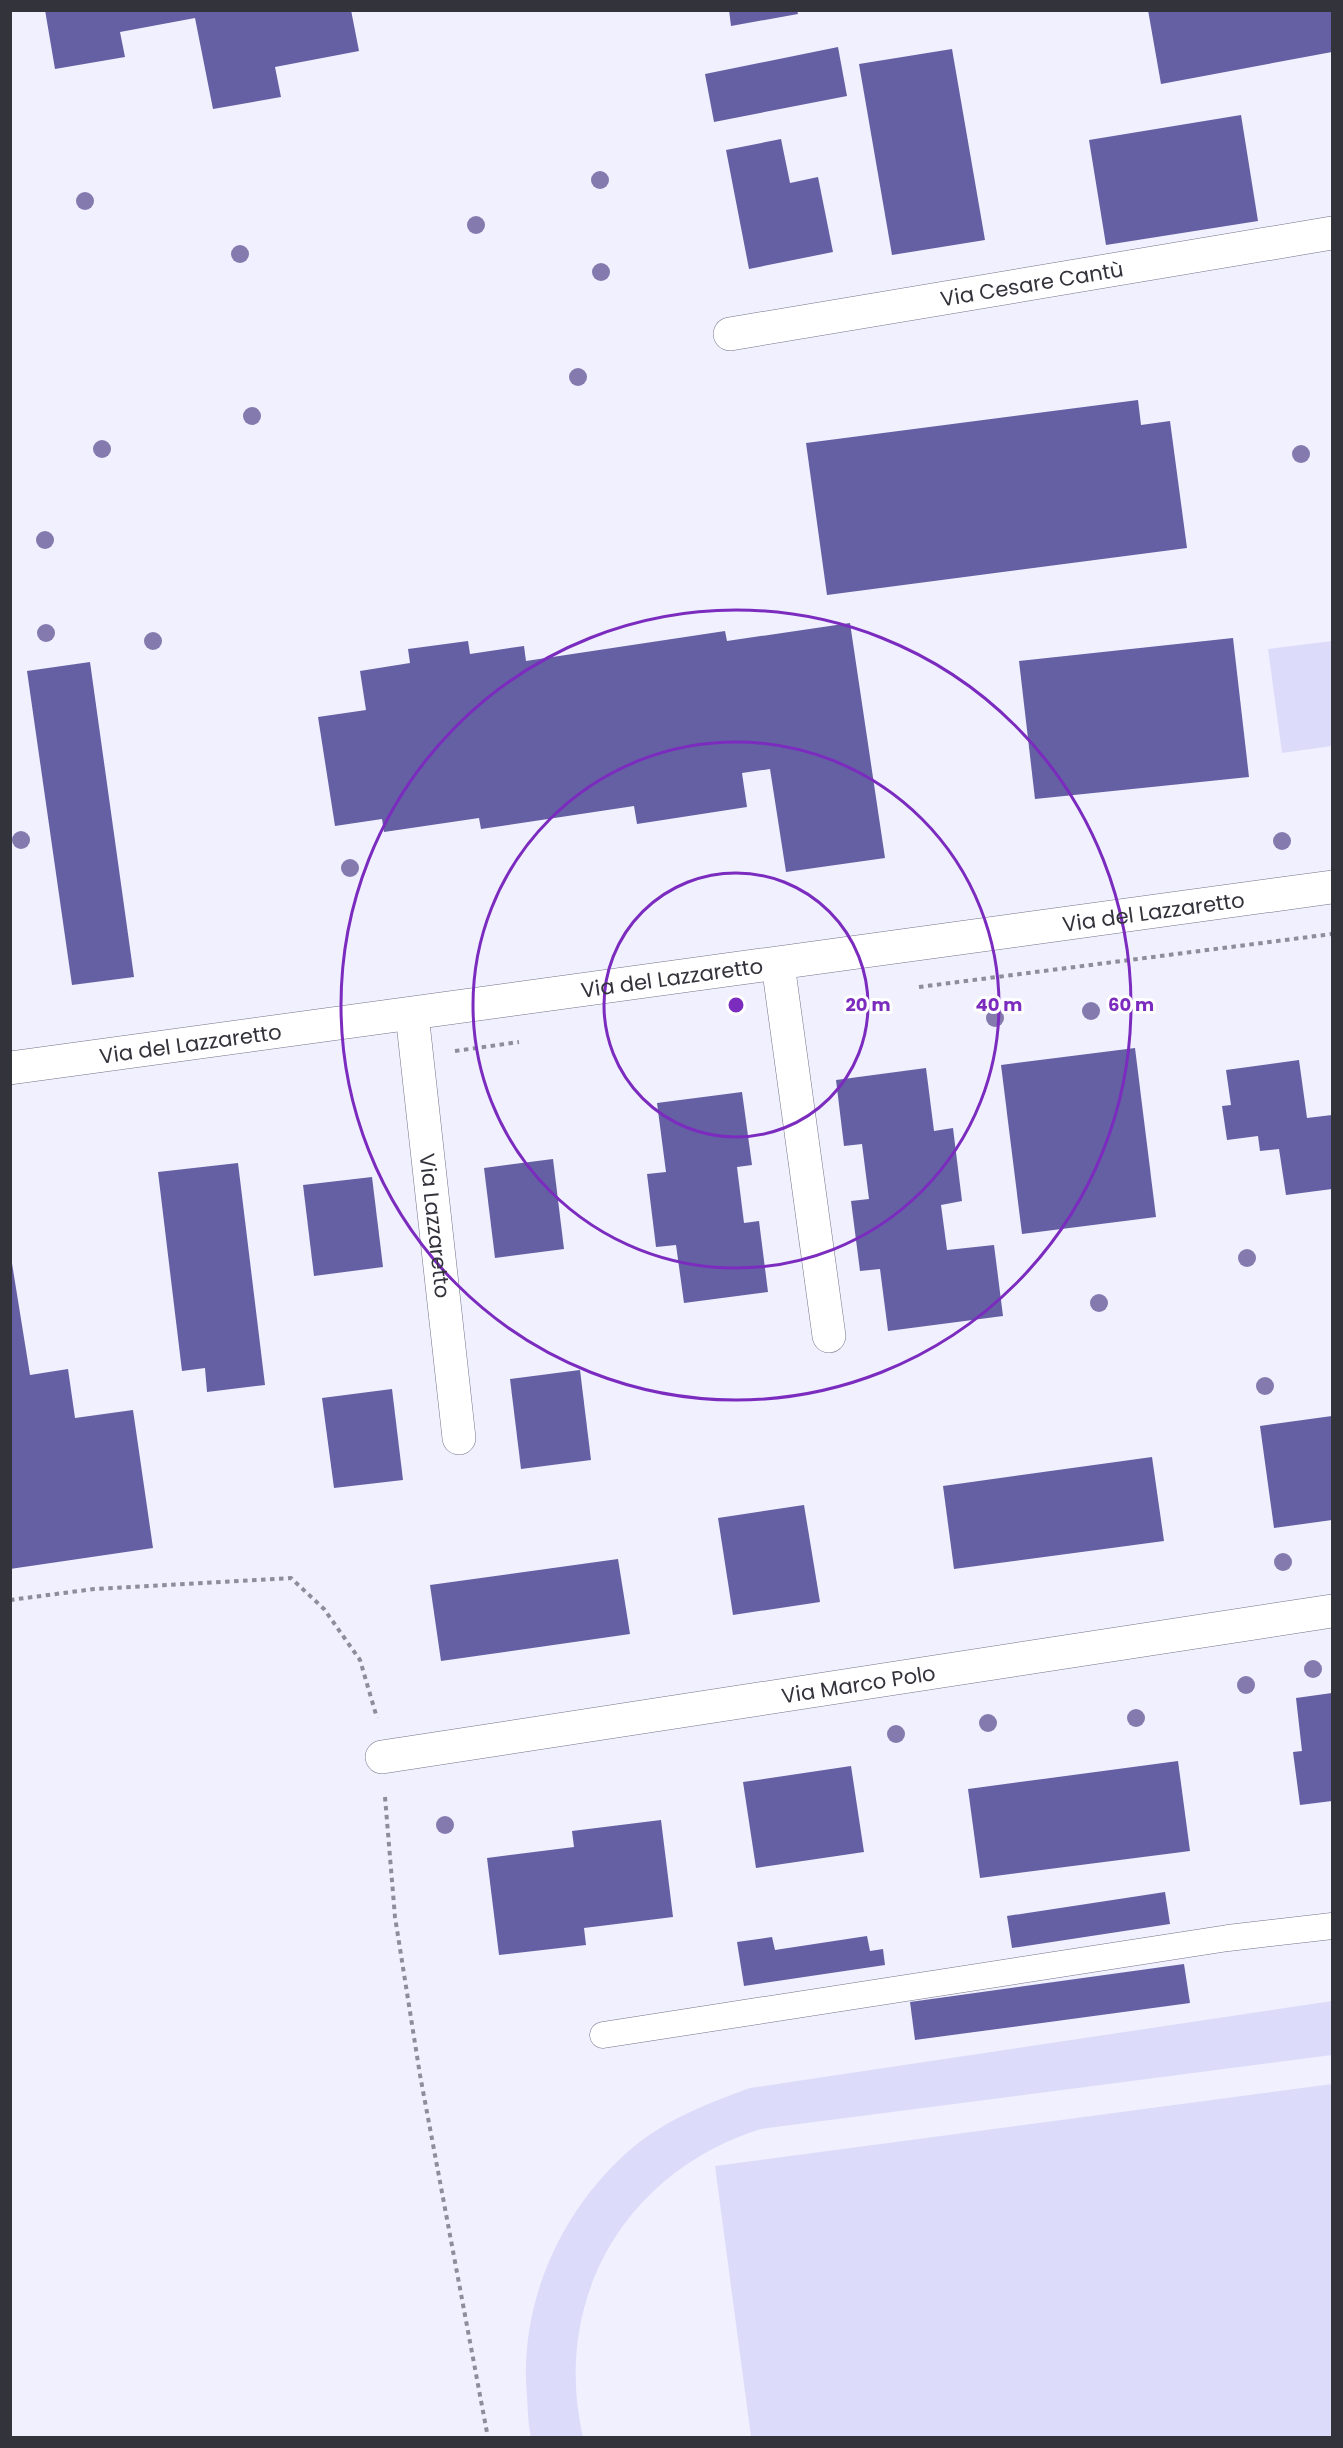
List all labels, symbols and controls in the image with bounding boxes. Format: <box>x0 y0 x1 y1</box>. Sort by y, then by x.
street label: Via Cesare Cantù <box>938 254 1125 313</box>
street label: Via del Lazzaretto <box>1060 885 1246 938</box>
street label: Via del Lazzaretto <box>579 951 765 1004</box>
text: 20 m <box>846 992 890 1017</box>
text: 40 m <box>976 992 1022 1017</box>
text: 60 m <box>1108 992 1154 1017</box>
centre of rings <box>726 995 746 1015</box>
street label: Via del Lazzaretto <box>97 1017 283 1070</box>
street label: Via Lazzaretto <box>413 1152 458 1300</box>
street label: Via Marco Polo <box>779 1658 937 1710</box>

